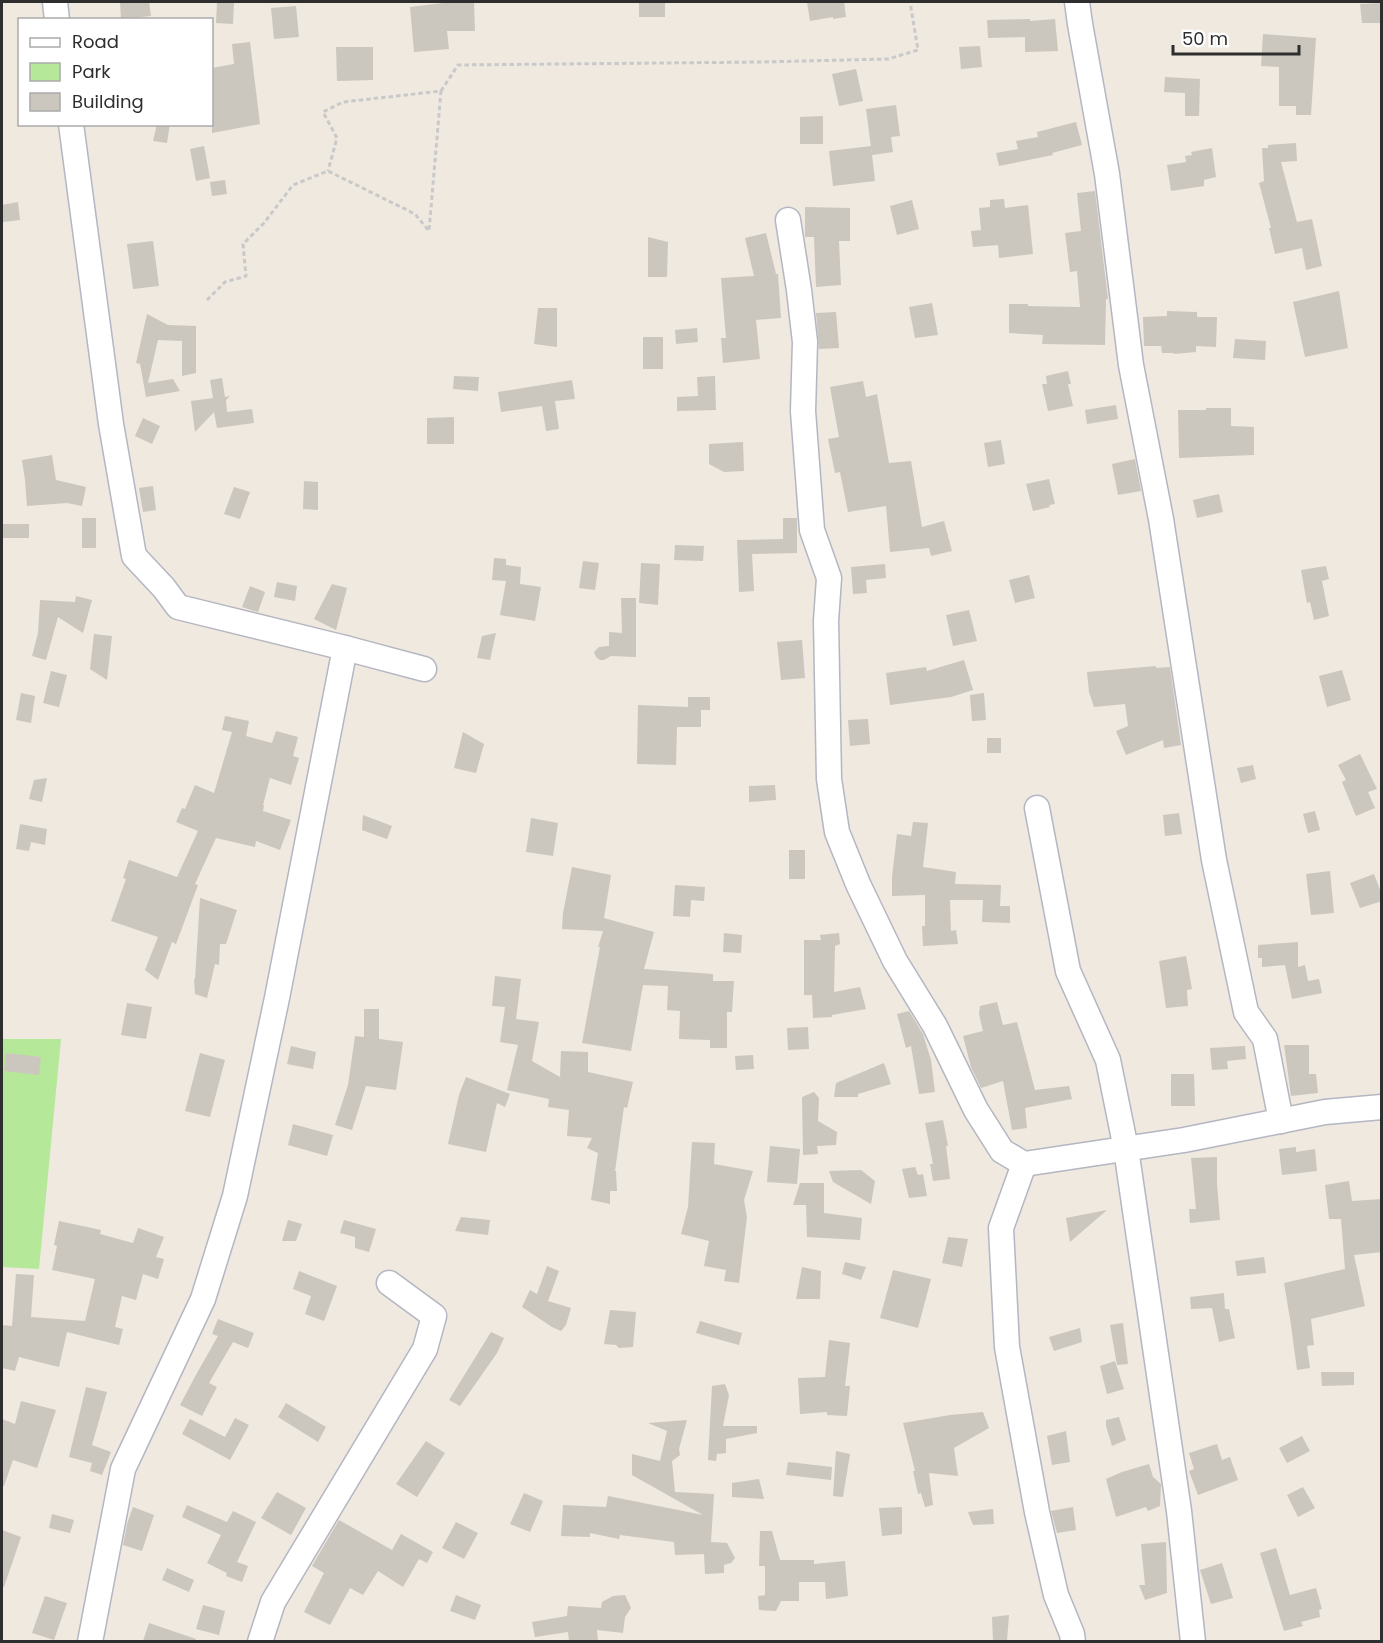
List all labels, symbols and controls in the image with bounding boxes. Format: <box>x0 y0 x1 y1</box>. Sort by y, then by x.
legend <box>18 18 213 126</box>
scale bar <box>1173 18 1299 56</box>
text: 50 m <box>1182 26 1228 51</box>
text: Road <box>72 29 119 54</box>
text: Park <box>72 59 111 84</box>
text: Building <box>72 89 144 114</box>

